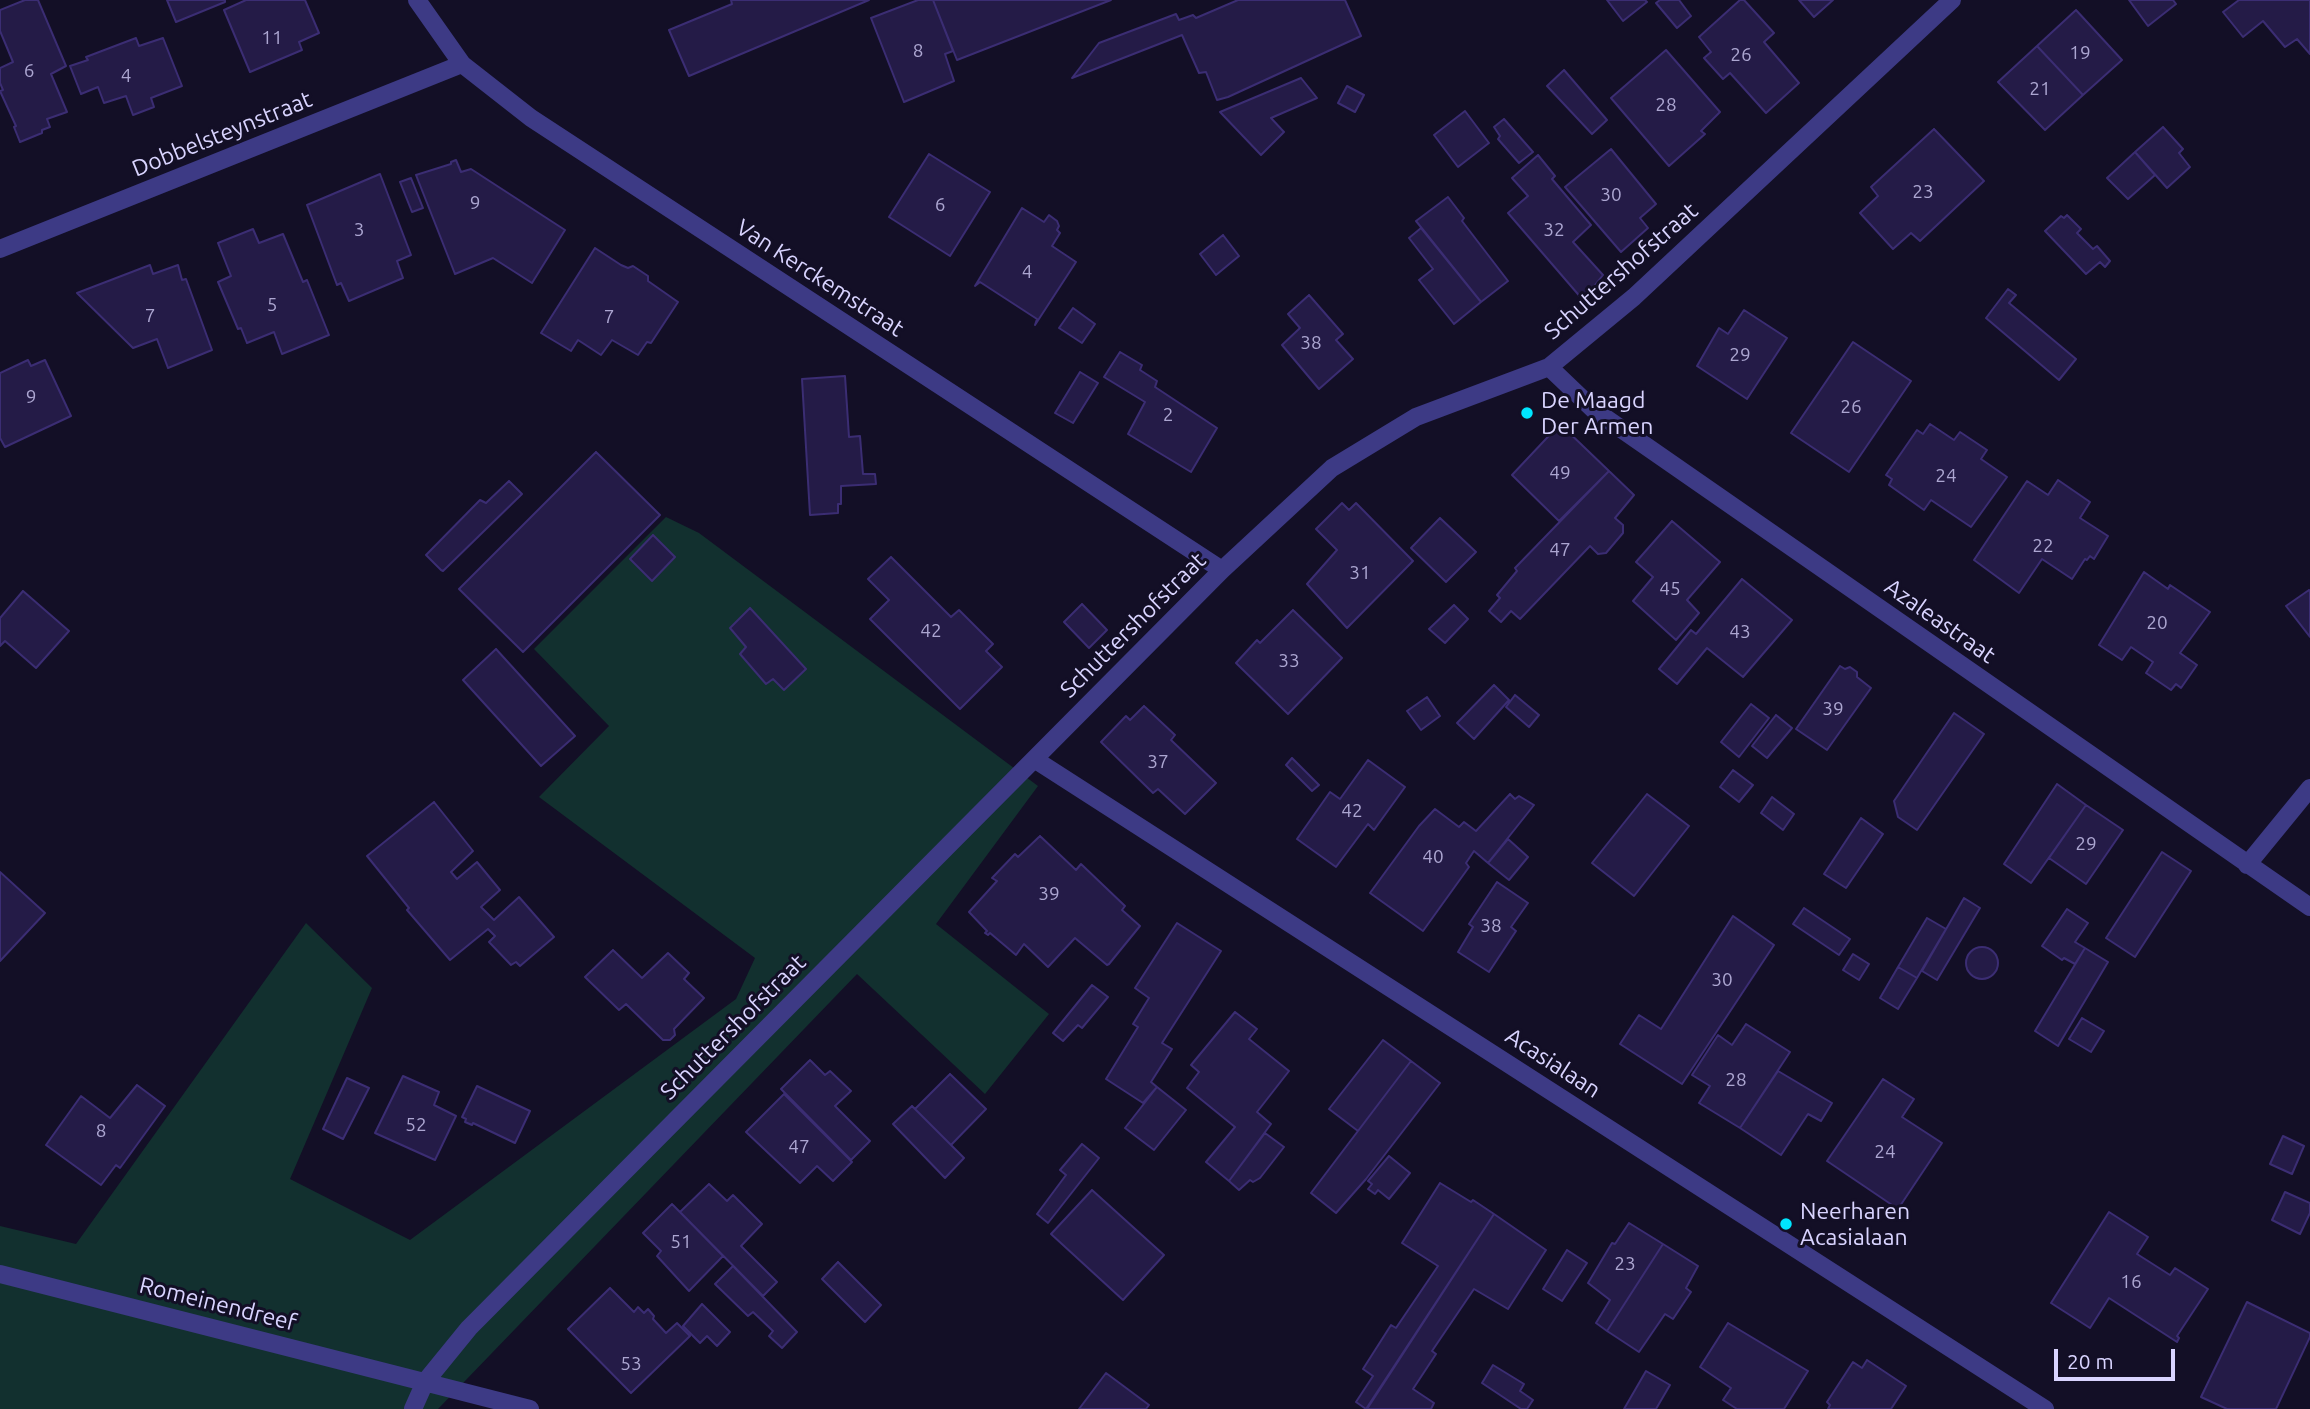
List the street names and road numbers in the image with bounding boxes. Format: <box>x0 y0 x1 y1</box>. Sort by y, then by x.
street label: Dobbelsteynstraat <box>128 85 316 183</box>
street label: Schuttershofstraat <box>1539 197 1703 345</box>
street label: Van Kerckemstraat <box>731 213 909 343</box>
street label: Schuttershofstraat <box>1055 547 1211 703</box>
street label: Azaleastraat <box>1879 573 2001 669</box>
street label: Schuttershofstraat <box>655 949 811 1105</box>
street label: Acasialaan <box>1500 1022 1606 1104</box>
street label: Romeinendreef <box>136 1271 300 1337</box>

